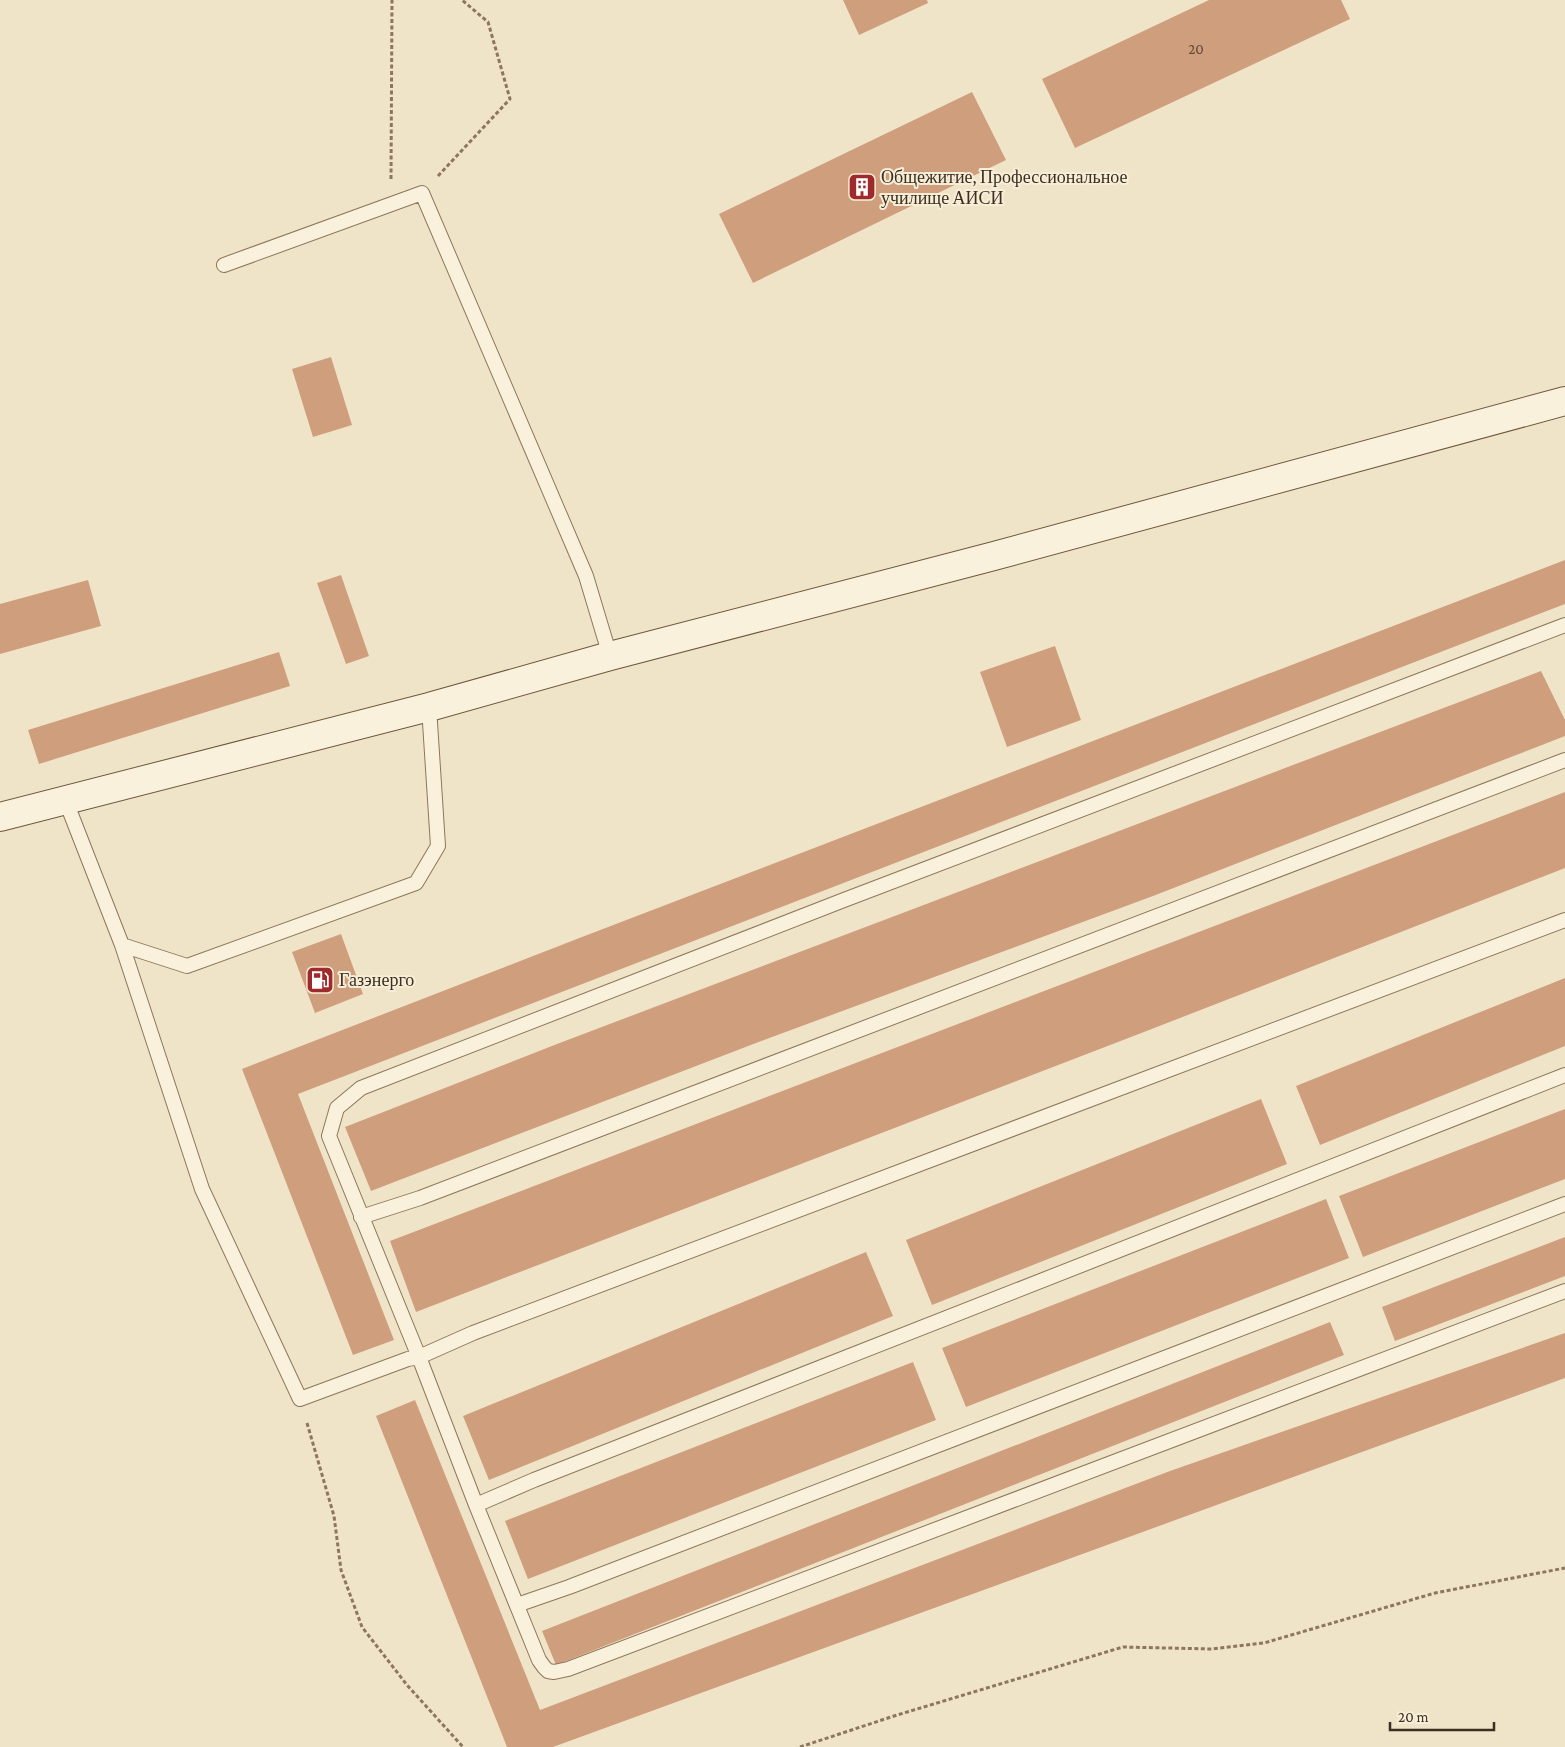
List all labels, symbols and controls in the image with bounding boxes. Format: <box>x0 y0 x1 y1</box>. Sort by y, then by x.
house number: 20 <box>1188 41 1204 57</box>
place label: Общежитие, Профессиональное училище АИСИ <box>881 167 1128 208</box>
building icon: Общежитие, Профессиональное училище АИСИ <box>847 172 877 202</box>
fuel station icon: Газэнерго <box>305 965 335 995</box>
place label: Газэнерго <box>339 970 414 990</box>
scale bar <box>1390 1700 1494 1732</box>
text: 20 m <box>1398 1709 1429 1725</box>

